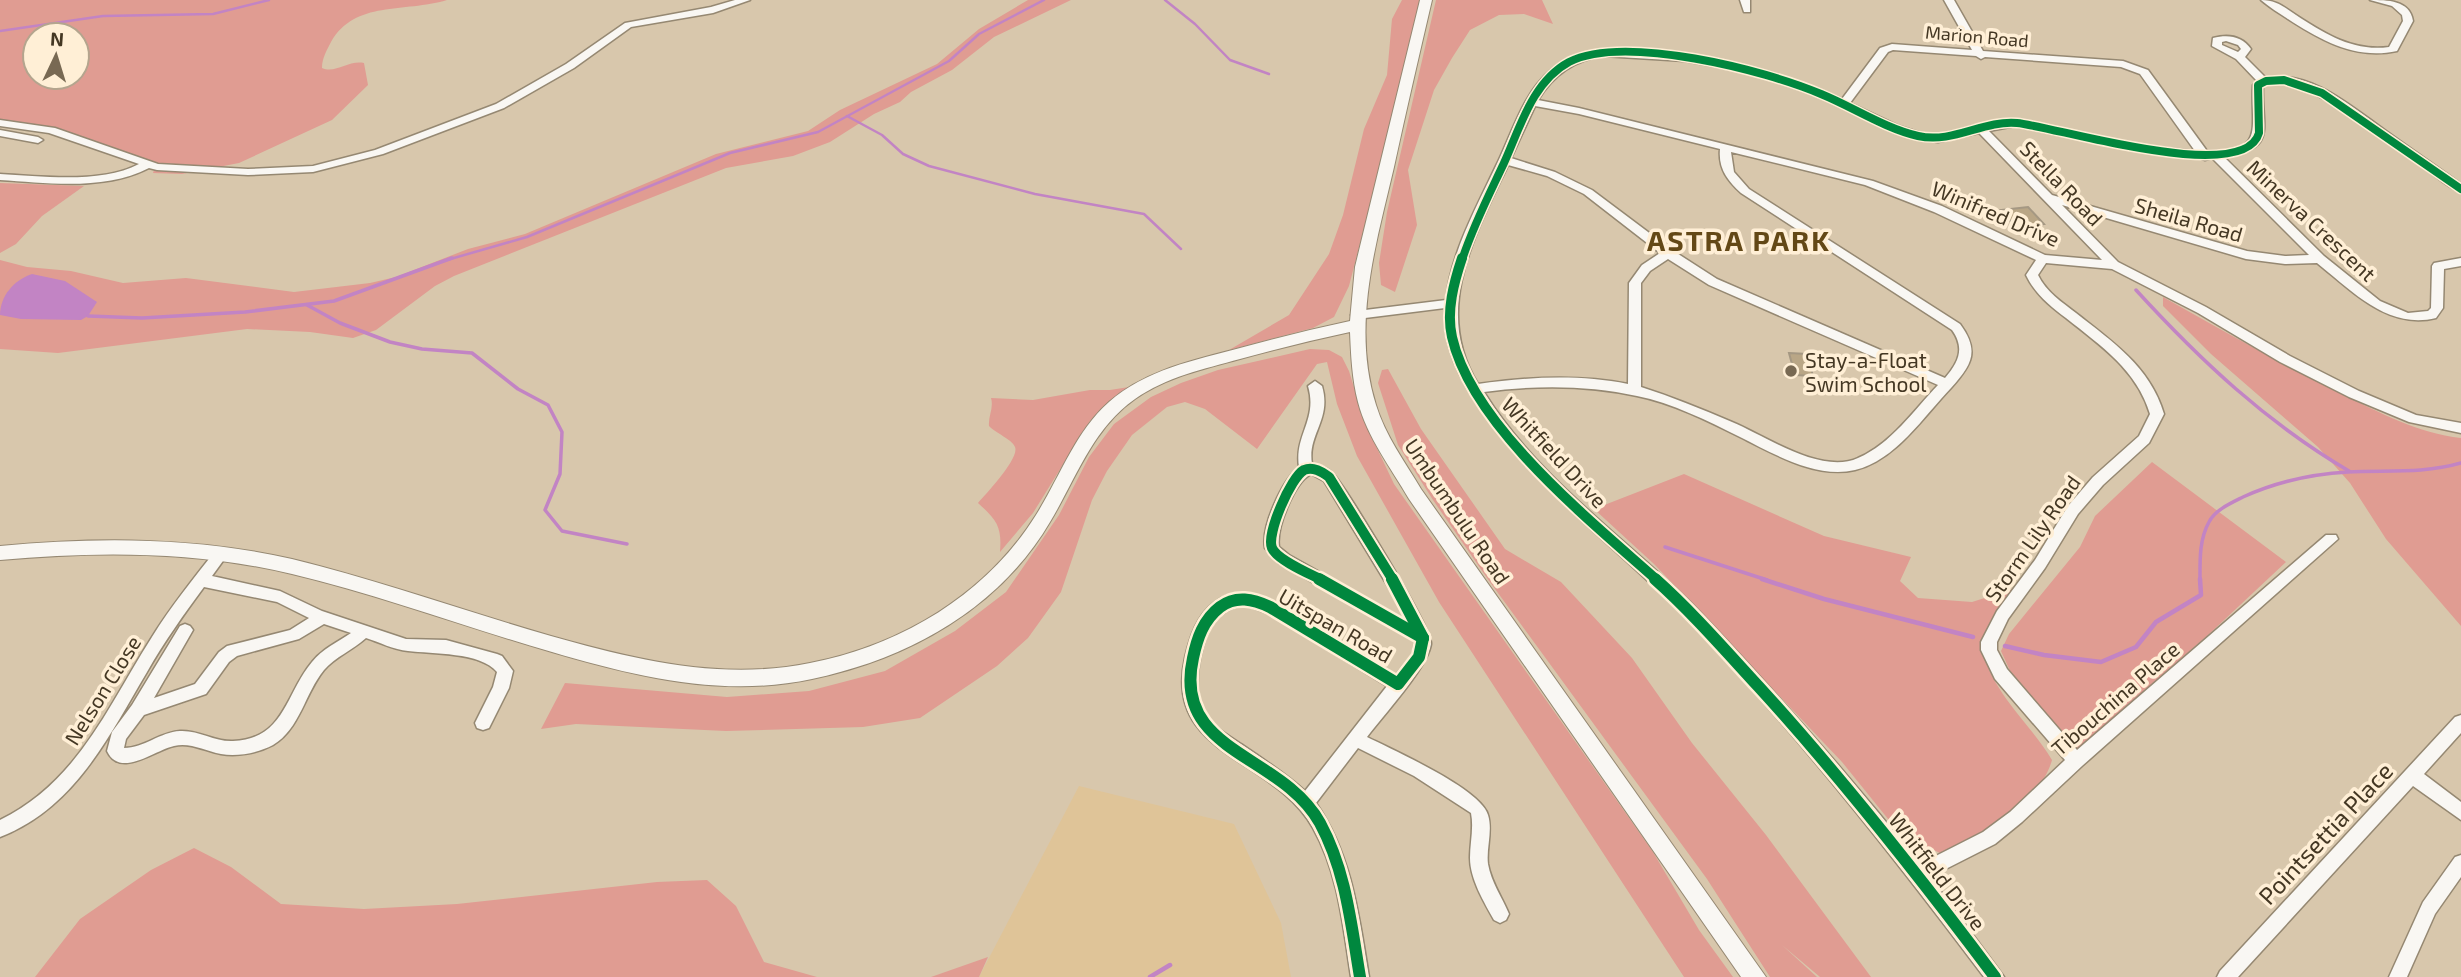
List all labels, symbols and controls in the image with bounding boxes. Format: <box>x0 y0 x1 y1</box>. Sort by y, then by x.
north arrow <box>21 21 91 91</box>
street label: Marion Road <box>1924 21 2030 51</box>
text: N <box>50 27 65 50</box>
street label: Stella Road <box>2016 135 2108 231</box>
street label: Minerva Crescent <box>2243 154 2381 286</box>
street label: Winifred Drive <box>1928 175 2064 251</box>
street label: Sheila Road <box>2132 192 2246 246</box>
district label: ASTRA PARK <box>1647 223 1831 257</box>
place label: Stay-a-Float Swim School <box>1805 347 1927 396</box>
marker: Stay-a-Float Swim School <box>1783 363 1799 379</box>
street label: Whitfield Drive <box>1497 391 1613 513</box>
street label: Umbumbulu Road <box>1400 434 1516 588</box>
street label: Storm Lily Road <box>1979 470 2085 606</box>
street label: Uitspan Road <box>1275 582 1397 668</box>
street label: Nelson Close <box>59 631 145 749</box>
street label: Tibouchina Place <box>2046 636 2184 760</box>
street label: Pointsettia Place <box>2252 756 2398 910</box>
street label: Whitfield Drive <box>1884 807 1992 935</box>

